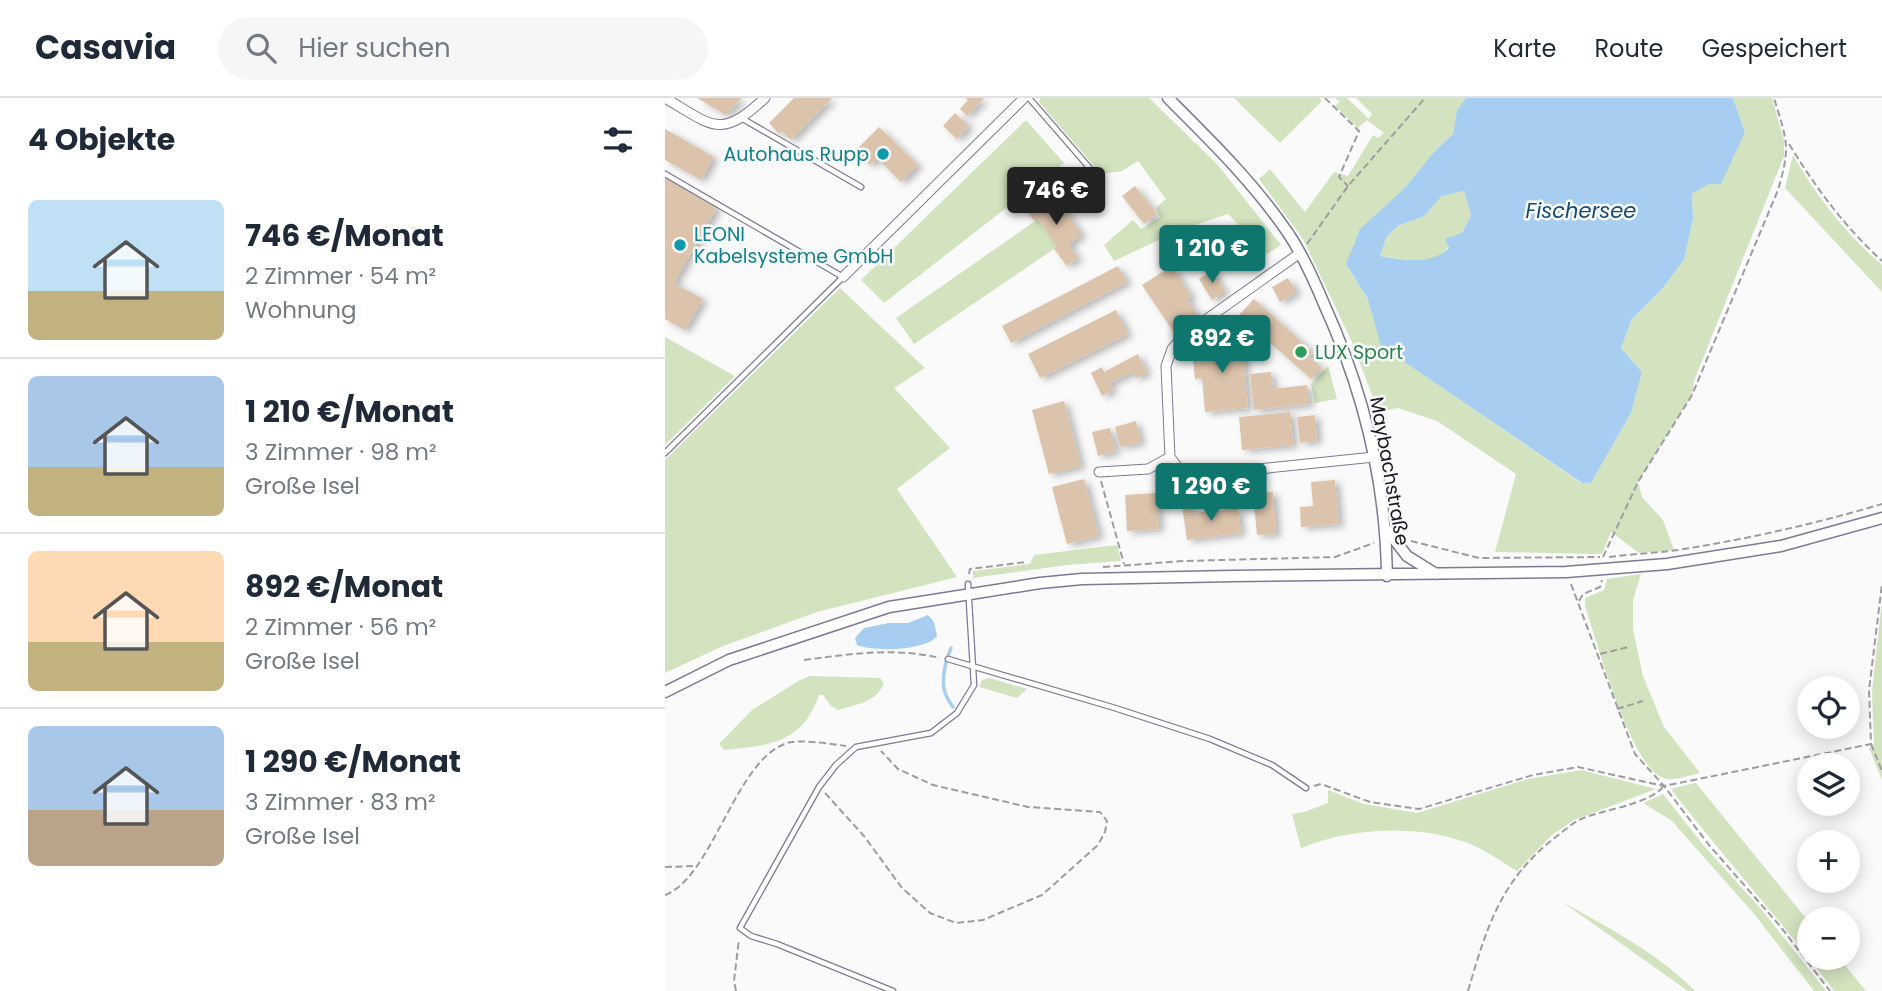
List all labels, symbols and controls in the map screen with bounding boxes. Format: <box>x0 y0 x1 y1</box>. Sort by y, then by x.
search box <box>218 17 708 80</box>
text: Casavia <box>35 24 176 71</box>
icon: search <box>242 29 280 67</box>
text: Hier suchen <box>298 30 451 66</box>
text: Karte <box>1493 32 1556 65</box>
text: Route <box>1594 32 1663 65</box>
text: Gespeichert <box>1701 32 1847 65</box>
text: 4 Objekte <box>28 118 175 161</box>
icon: filters <box>599 121 637 159</box>
place label: Autohaus Rupp <box>723 141 869 168</box>
marker: Autohaus Rupp <box>875 146 891 162</box>
pin: 746 € <box>1007 167 1105 227</box>
text: 746 € <box>1023 174 1089 206</box>
water label: Fischersee <box>1526 196 1636 225</box>
text: 746 €/Monat <box>245 214 444 257</box>
place label: LEONI Kabelsysteme GmbH <box>694 221 894 270</box>
pin: 1 210 € <box>1147 226 1277 285</box>
icon: home <box>84 228 168 312</box>
text: 1 210 € <box>1175 232 1249 264</box>
marker: LEONI Kabelsysteme GmbH <box>672 237 688 253</box>
text: 2 Zimmer · 54 m² <box>245 260 436 292</box>
text: Wohnung <box>245 294 357 326</box>
pin: 892 € <box>1173 316 1271 375</box>
text: 892 € <box>1189 322 1255 354</box>
place label: LUX Sport <box>1315 339 1403 366</box>
marker: LUX Sport <box>1293 344 1309 360</box>
text: 1 210 €/Monat <box>245 390 454 433</box>
street label: Maybachstraße <box>1363 395 1416 548</box>
icon: home <box>84 404 168 488</box>
text: 3 Zimmer · 98 m² <box>245 436 437 468</box>
pin: 1 290 € <box>1146 464 1276 523</box>
text: Große Isel <box>245 470 360 502</box>
text: 1 290 € <box>1172 470 1250 502</box>
text: 892 €/Monat <box>245 565 443 608</box>
icon: home <box>84 579 168 663</box>
text: 2 Zimmer · 56 m² <box>245 611 436 643</box>
text: Große Isel <box>245 645 360 677</box>
map controls <box>1797 676 1860 970</box>
button: locate <box>1797 676 1860 739</box>
text: 1 290 €/Monat <box>245 740 461 783</box>
button: layers <box>1797 753 1860 816</box>
icon: home <box>84 754 168 838</box>
text: 3 Zimmer · 83 m² <box>245 786 436 818</box>
text: Große Isel <box>245 820 360 852</box>
button: + <box>1797 830 1860 893</box>
button: − <box>1797 907 1860 970</box>

